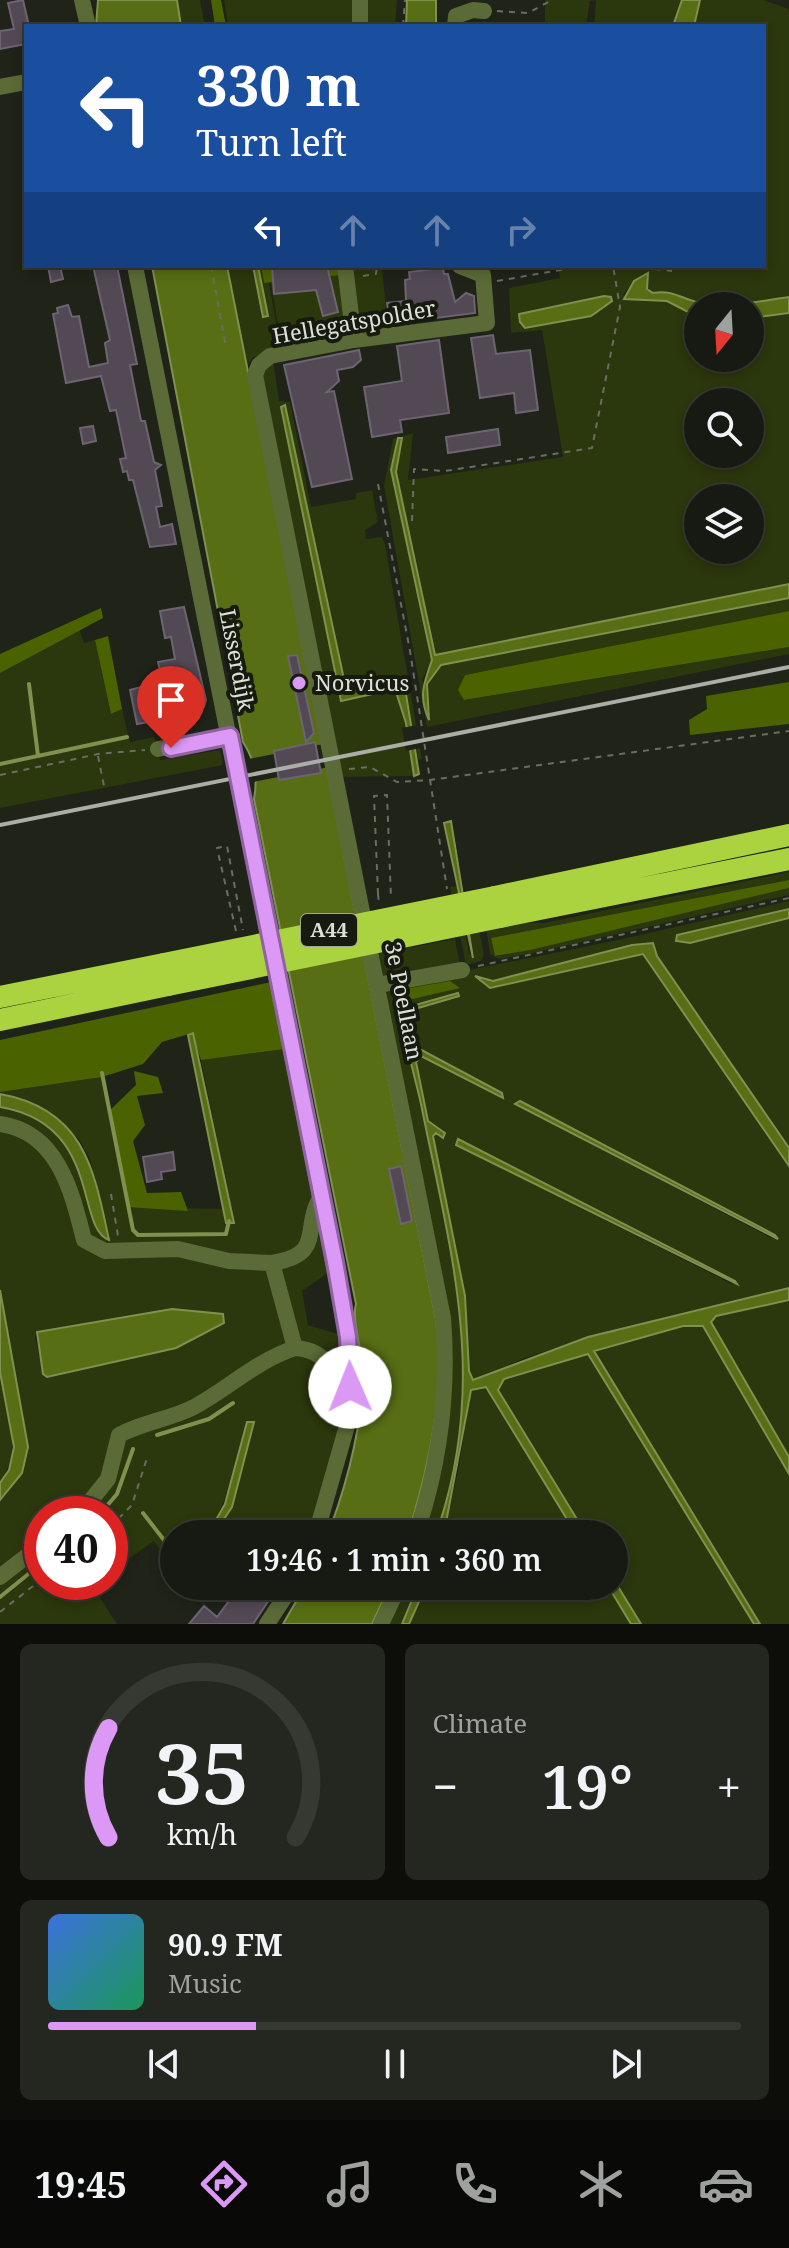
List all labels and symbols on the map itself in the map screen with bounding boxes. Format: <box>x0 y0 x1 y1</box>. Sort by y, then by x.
street label: Hellegatspolder <box>270 292 438 350</box>
north arrow <box>684 292 764 372</box>
street label: Lisserdijk <box>213 607 263 713</box>
pin <box>137 666 205 748</box>
place label: Norvicus <box>315 667 409 697</box>
marker: Norvicus <box>290 674 308 692</box>
road number: A44 <box>301 914 357 946</box>
street label: 3e Poellaan <box>379 939 431 1063</box>
position arrow <box>308 1345 392 1429</box>
speed limit sign: 40 <box>24 1496 128 1600</box>

